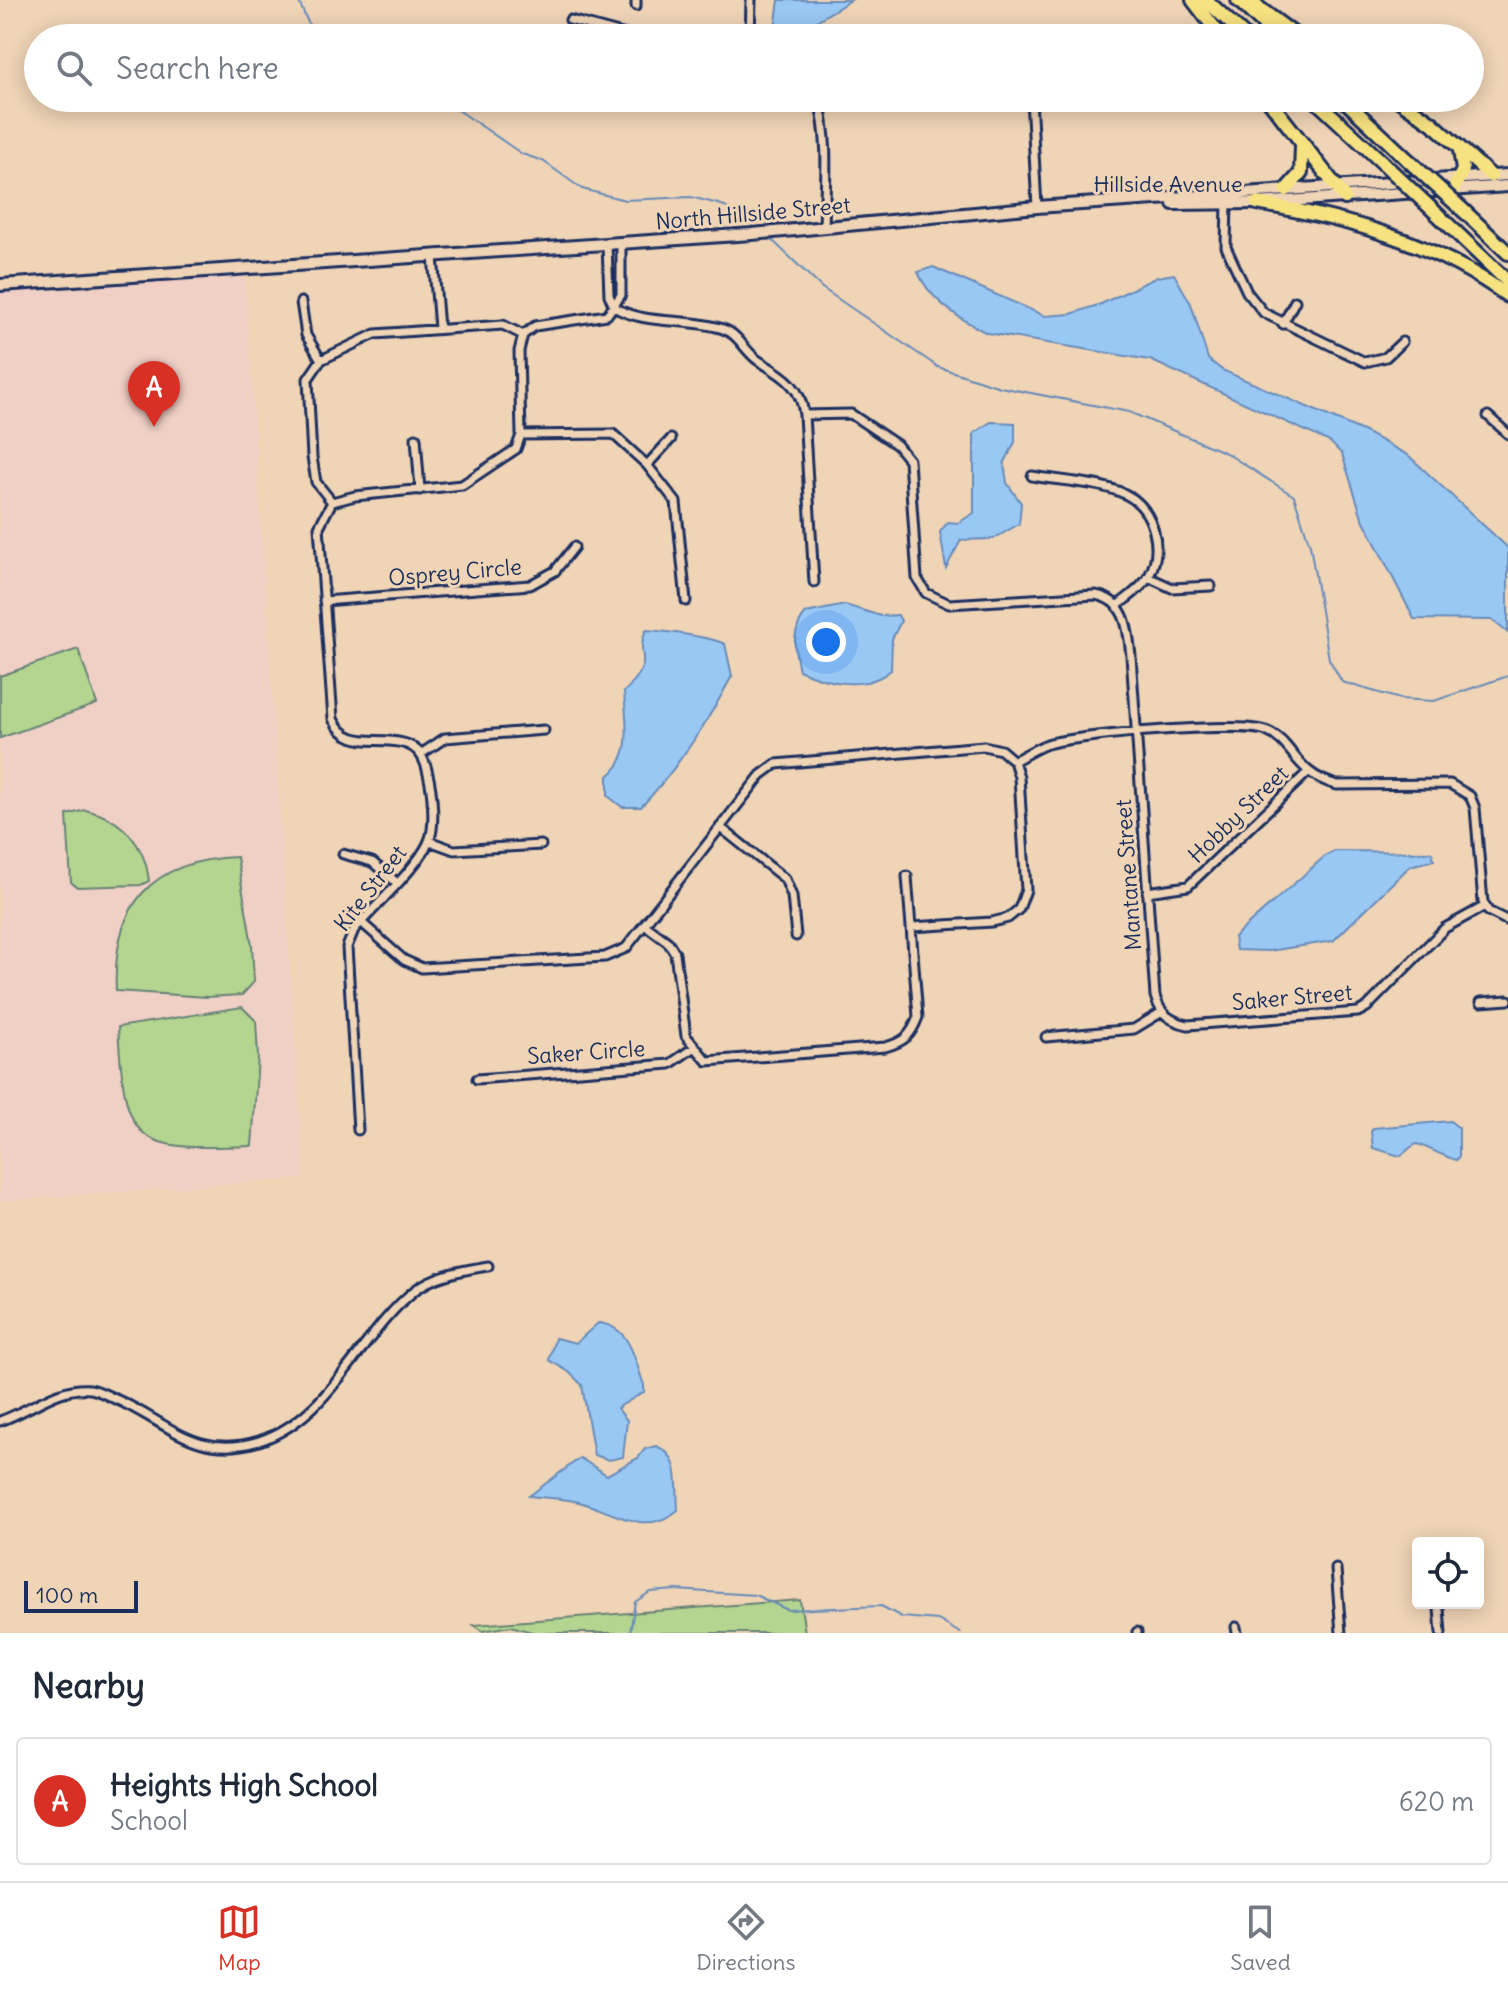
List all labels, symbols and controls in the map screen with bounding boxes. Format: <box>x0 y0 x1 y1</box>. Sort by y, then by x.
search box <box>24 24 1484 112</box>
icon: search <box>52 46 96 90</box>
text: Search here <box>116 49 279 87</box>
street label: Hillside Avenue <box>1093 170 1243 198</box>
street label: North Hillside Street <box>654 191 852 235</box>
pin: A <box>128 361 180 427</box>
street label: Osprey Circle <box>387 552 523 592</box>
your location <box>806 622 846 662</box>
street label: Hobby Street <box>1182 759 1294 869</box>
street label: Mantane Street <box>1109 799 1147 951</box>
street label: Kite Street <box>328 839 412 937</box>
street label: Saker Street <box>1231 978 1353 1016</box>
street label: Saker Circle <box>526 1034 646 1070</box>
map controls <box>1412 1537 1484 1609</box>
button: locate <box>1412 1537 1484 1609</box>
scale bar <box>24 1577 138 1613</box>
text: 100 m <box>36 1581 98 1609</box>
text: Nearby <box>32 1664 145 1707</box>
text: Heights High School <box>110 1766 378 1804</box>
text: A <box>52 1785 68 1818</box>
text: 620 m <box>1399 1785 1474 1818</box>
text: School <box>110 1804 188 1837</box>
tab: Map <box>217 1900 261 1976</box>
tab: Directions <box>696 1900 796 1976</box>
tab: Saved <box>1230 1900 1291 1976</box>

